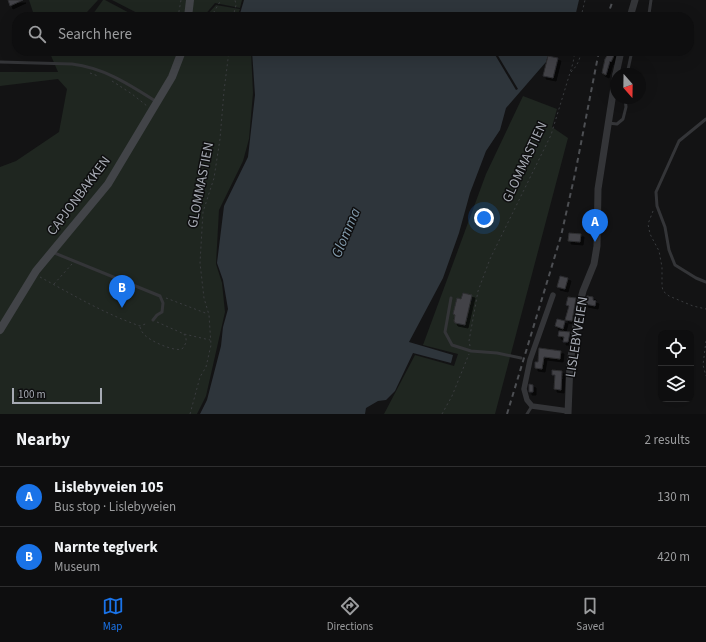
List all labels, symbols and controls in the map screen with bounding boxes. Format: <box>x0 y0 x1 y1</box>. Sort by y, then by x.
search box <box>12 12 694 56</box>
icon: search <box>26 23 48 45</box>
text: Search here <box>58 24 132 45</box>
north arrow <box>610 68 646 104</box>
street label: GLOMMASTIEN <box>498 118 552 206</box>
street label: GLOMMASTIEN <box>183 140 219 230</box>
street label: CAPJONBAKKEN <box>42 152 116 240</box>
water label: Glomma <box>326 205 366 261</box>
your location <box>474 208 494 228</box>
pin: A <box>582 209 608 242</box>
pin: B <box>109 275 135 308</box>
street label: LISLEBYVEIEN <box>561 295 593 379</box>
map controls <box>658 330 694 402</box>
button: locate <box>658 330 694 366</box>
button: layers <box>658 366 694 402</box>
scale bar <box>12 386 102 405</box>
text: 100 m <box>18 387 46 402</box>
text: Nearby <box>16 428 70 452</box>
text: 2 results <box>645 431 690 449</box>
text: Lislebyveien 105 <box>54 477 164 498</box>
text: A <box>25 488 33 506</box>
text: 130 m <box>657 488 690 506</box>
text: Bus stop · Lislebyveien <box>54 498 176 516</box>
text: Narnte teglverk <box>54 537 158 558</box>
text: B <box>25 548 33 566</box>
text: 420 m <box>657 548 690 566</box>
text: Museum <box>54 558 100 576</box>
tab: Map <box>102 595 124 634</box>
tab: Directions <box>327 595 373 634</box>
tab: Saved <box>576 595 604 634</box>

